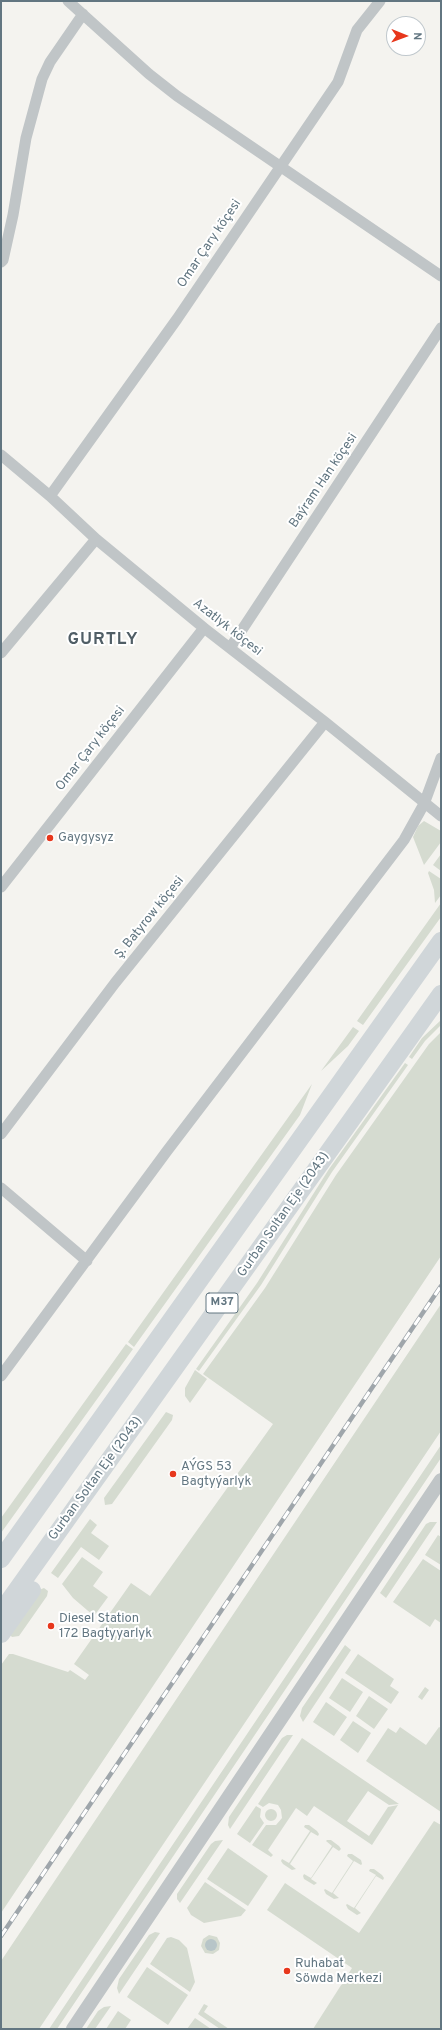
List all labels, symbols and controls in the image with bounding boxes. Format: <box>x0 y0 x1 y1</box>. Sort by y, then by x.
north arrow <box>386 16 426 56</box>
text: N <box>410 32 424 40</box>
street label: Omar Çary köçesi <box>175 197 245 291</box>
street label: Baýram Han köçesi <box>287 431 361 531</box>
street label: Azatlyk köçesi <box>189 596 265 660</box>
district label: GURTLY <box>67 631 139 651</box>
street label: Omar Çary köçesi <box>53 704 129 794</box>
place label: Gaygysyz <box>58 830 114 846</box>
marker: Gaygysyz <box>45 833 55 843</box>
street label: Ş. Batyrow köçesi <box>112 874 188 962</box>
street label: Gurban Soltan Eje (2043) <box>235 1150 333 1280</box>
road number: M37 <box>206 1293 238 1313</box>
street label: Gurban Soltan Eje (2043) <box>46 1414 146 1544</box>
place label: AÝGS 53 Bagtyýarlyk <box>181 1459 251 1490</box>
marker: AÝGS 53 Bagtyýarlyk <box>168 1469 178 1479</box>
place label: Diesel Station 172 Bagtyyarlyk <box>59 1611 152 1642</box>
marker: Diesel Station 172 Bagtyyarlyk <box>46 1621 56 1631</box>
place label: Ruhabat Söwda Merkezi <box>295 1956 382 1987</box>
marker: Ruhabat Söwda Merkezi <box>282 1966 292 1976</box>

